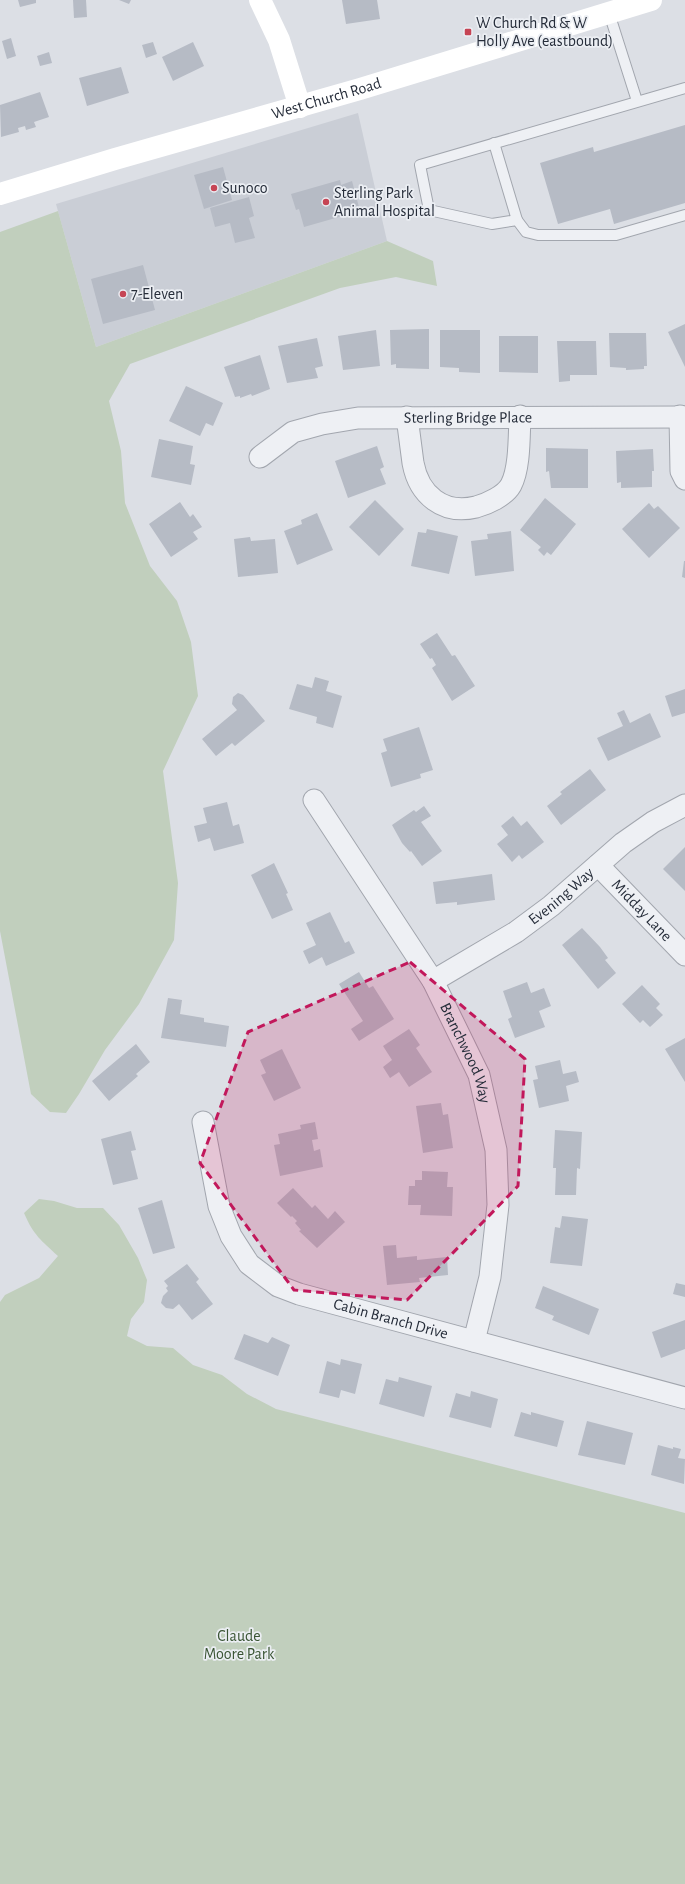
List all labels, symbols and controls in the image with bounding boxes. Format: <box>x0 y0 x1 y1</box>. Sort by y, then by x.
place label: W Church Rd & W Holly Ave (eastbound) <box>476 15 613 50</box>
marker: W Church Rd & W Holly Ave (eastbound) <box>463 27 473 37</box>
street label: West Church Road <box>270 75 383 122</box>
place label: Sunoco <box>222 180 268 196</box>
marker: Sunoco <box>209 183 219 193</box>
place label: Sterling Park Animal Hospital <box>334 185 435 219</box>
marker: Sterling Park Animal Hospital <box>321 197 331 207</box>
place label: 7-Eleven <box>131 286 183 302</box>
marker: 7-Eleven <box>118 289 128 299</box>
street label: Sterling Bridge Place <box>404 409 532 426</box>
street label: Evening Way <box>526 864 597 928</box>
street label: Midday Lane <box>608 876 675 944</box>
street label: Branchwood Way <box>437 1000 493 1105</box>
street label: Cabin Branch Drive <box>332 1296 450 1342</box>
park label: Claude Moore Park <box>204 1628 275 1662</box>

